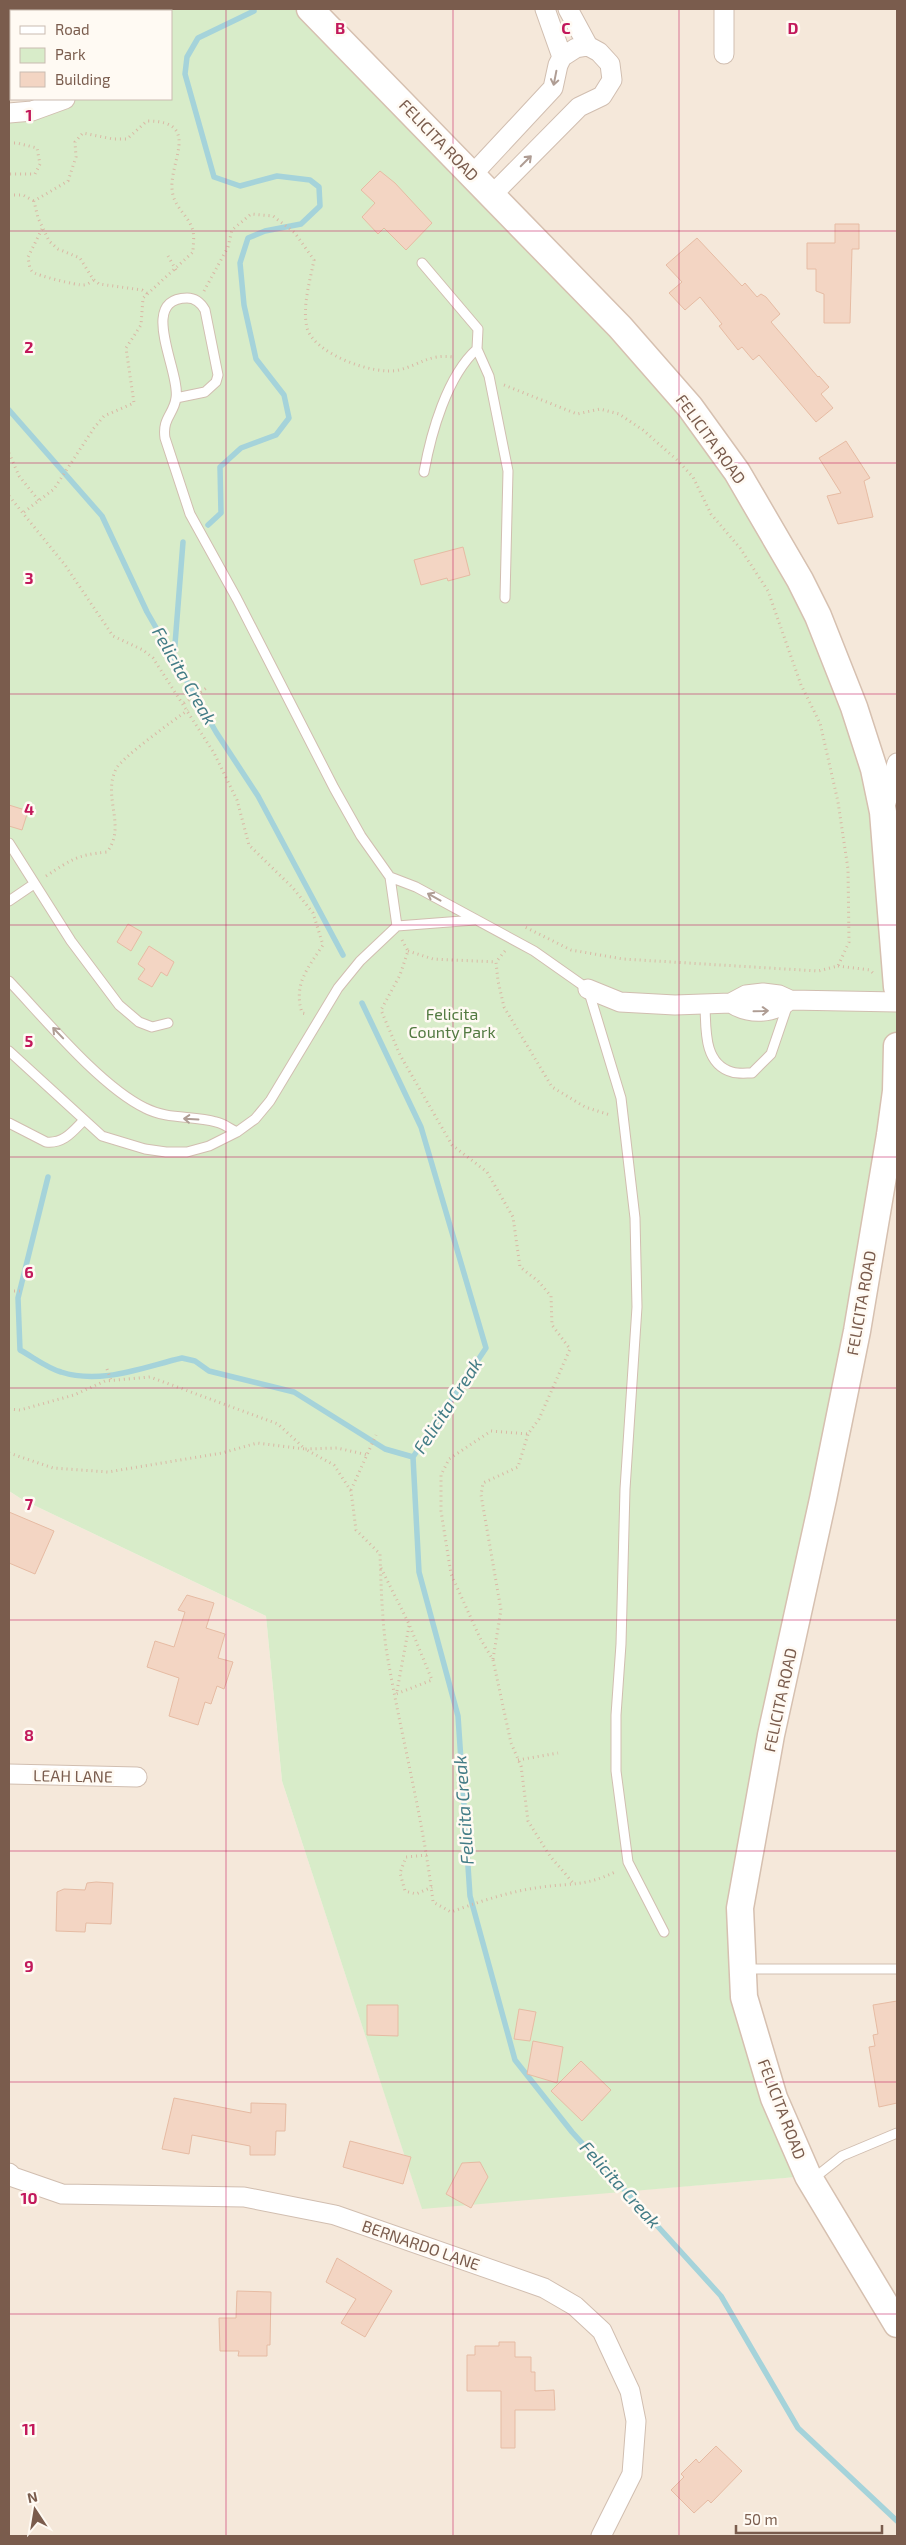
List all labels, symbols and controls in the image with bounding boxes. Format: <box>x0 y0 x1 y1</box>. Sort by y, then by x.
legend <box>10 10 172 100</box>
text: B <box>335 18 345 37</box>
text: C <box>561 18 571 37</box>
text: D <box>788 18 799 37</box>
text: Road <box>55 20 90 38</box>
text: Park <box>55 45 86 63</box>
text: Building <box>55 70 111 88</box>
one-way arrow <box>550 70 560 86</box>
street label: FELICITA ROAD <box>396 95 483 184</box>
text: 1 <box>26 105 32 124</box>
one-way arrow <box>520 154 532 167</box>
text: 2 <box>24 337 34 356</box>
street label: FELICITA ROAD <box>673 390 750 487</box>
text: 3 <box>24 568 34 587</box>
water label: Felicita Creak <box>148 623 222 728</box>
text: 4 <box>24 799 34 818</box>
one-way arrow <box>427 891 441 901</box>
park label: Felicita County Park <box>408 1004 496 1041</box>
one-way arrow <box>752 1006 768 1015</box>
one-way arrow <box>52 1027 64 1039</box>
text: 5 <box>25 1031 34 1050</box>
one-way arrow <box>183 1114 199 1123</box>
street label: FELICITA ROAD <box>842 1249 879 1357</box>
text: 6 <box>24 1262 34 1281</box>
water label: Felicita Creak <box>408 1354 486 1457</box>
text: 7 <box>25 1494 34 1513</box>
street label: FELICITA ROAD <box>759 1646 800 1754</box>
text: 8 <box>24 1725 34 1744</box>
water label: Felicita Creak <box>448 1755 478 1866</box>
street label: LEAH LANE <box>33 1765 113 1786</box>
text: 9 <box>24 1956 34 1975</box>
street label: FELICITA ROAD <box>755 2056 810 2162</box>
water label: Felicita Creak <box>576 2136 666 2232</box>
text: 10 <box>20 2188 38 2207</box>
street label: BERNARDO LANE <box>360 2215 483 2274</box>
text: 11 <box>22 2419 36 2438</box>
north arrow <box>10 2485 60 2535</box>
text: N <box>25 2487 39 2506</box>
scale bar <box>736 2502 882 2534</box>
text: 50 m <box>744 2510 778 2528</box>

